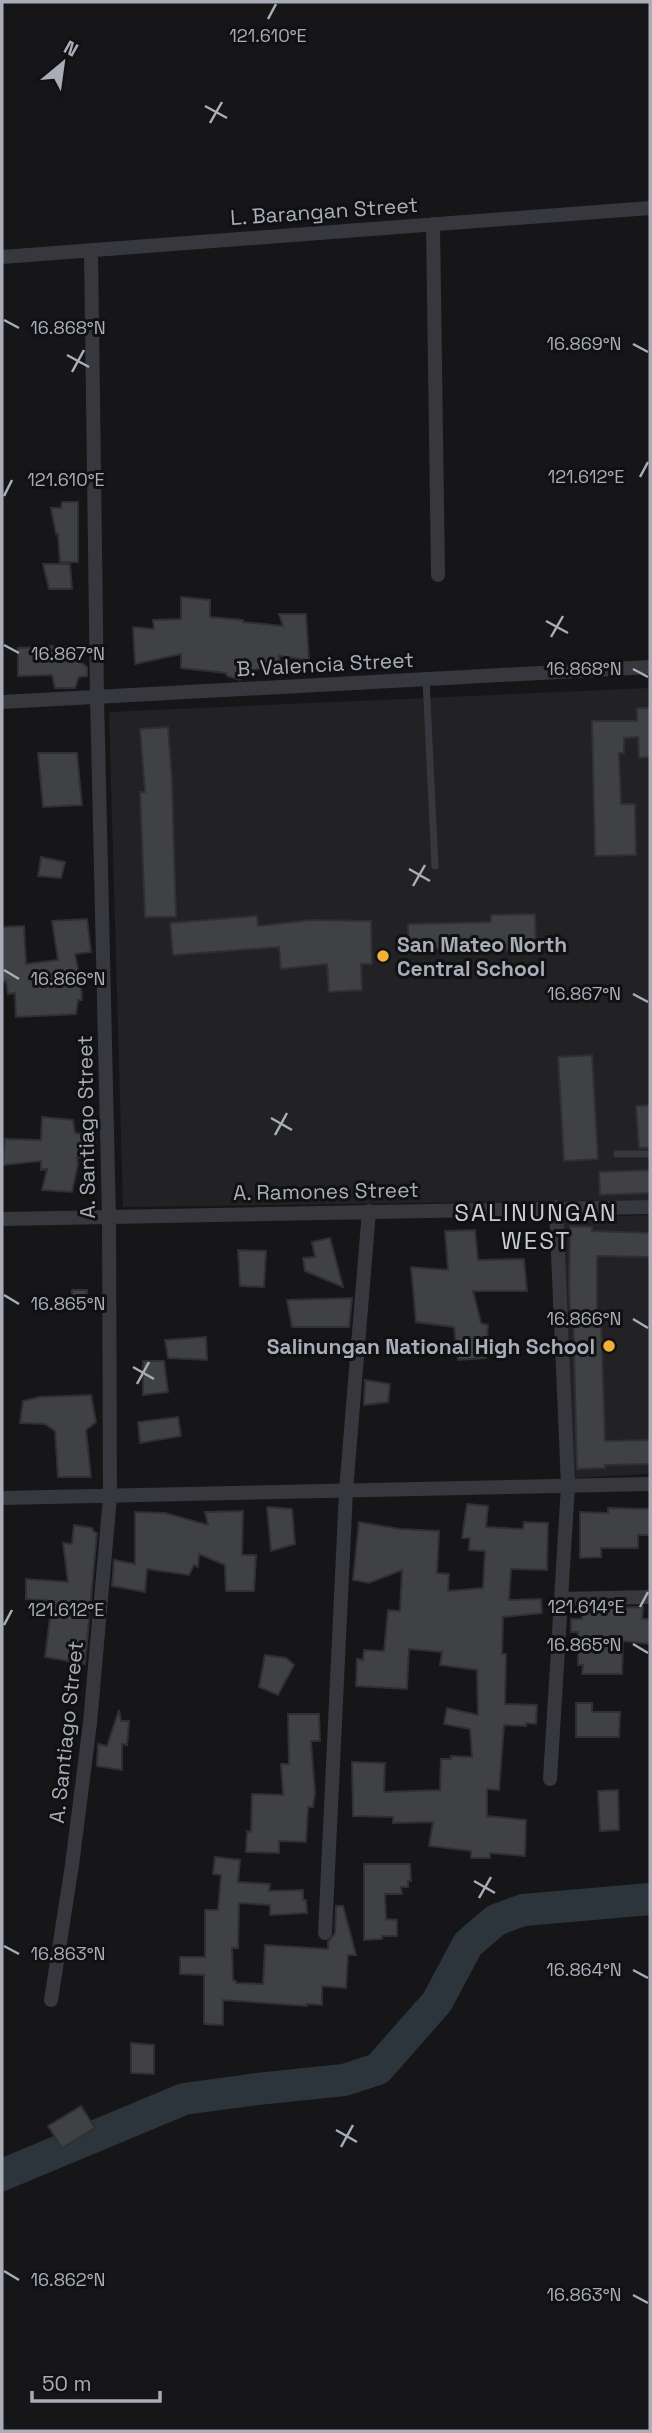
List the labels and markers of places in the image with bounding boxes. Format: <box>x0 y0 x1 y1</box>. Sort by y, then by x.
place label: San Mateo North Central School <box>397 931 567 982</box>
marker: San Mateo North Central School <box>375 948 391 964</box>
place label: Salinungan National High School <box>267 1333 595 1360</box>
marker: Salinungan National High School <box>601 1338 617 1354</box>

